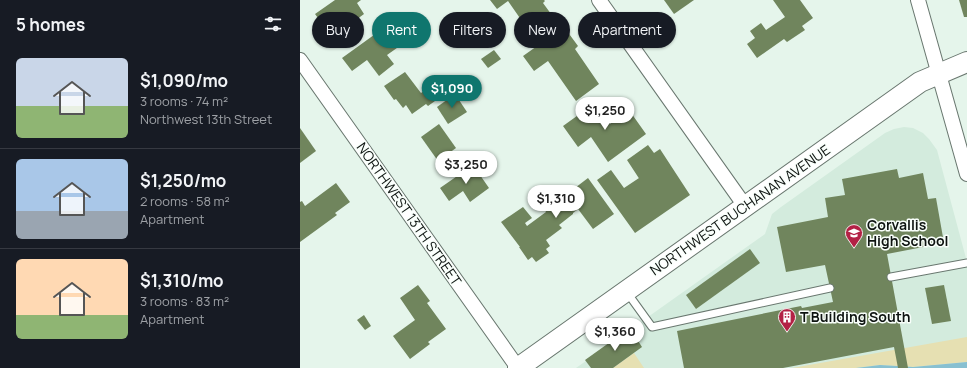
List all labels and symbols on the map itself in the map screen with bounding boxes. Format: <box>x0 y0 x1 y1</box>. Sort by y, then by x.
pin: $1,090 <box>419 75 485 109</box>
pin: $1,250 <box>572 97 638 131</box>
street label: NORTHWEST 13TH STREET <box>353 138 466 290</box>
street label: NORTHWEST BUCHANAN AVENUE <box>646 140 834 279</box>
pin: $3,250 <box>433 151 499 185</box>
pin: $1,310 <box>523 185 589 219</box>
place label: Corvallis High School <box>867 215 948 250</box>
school or university icon: Corvallis High School <box>844 223 864 248</box>
building icon: T Building South <box>777 307 797 332</box>
place label: T Building South <box>800 307 911 326</box>
pin: $1,360 <box>582 318 648 352</box>

